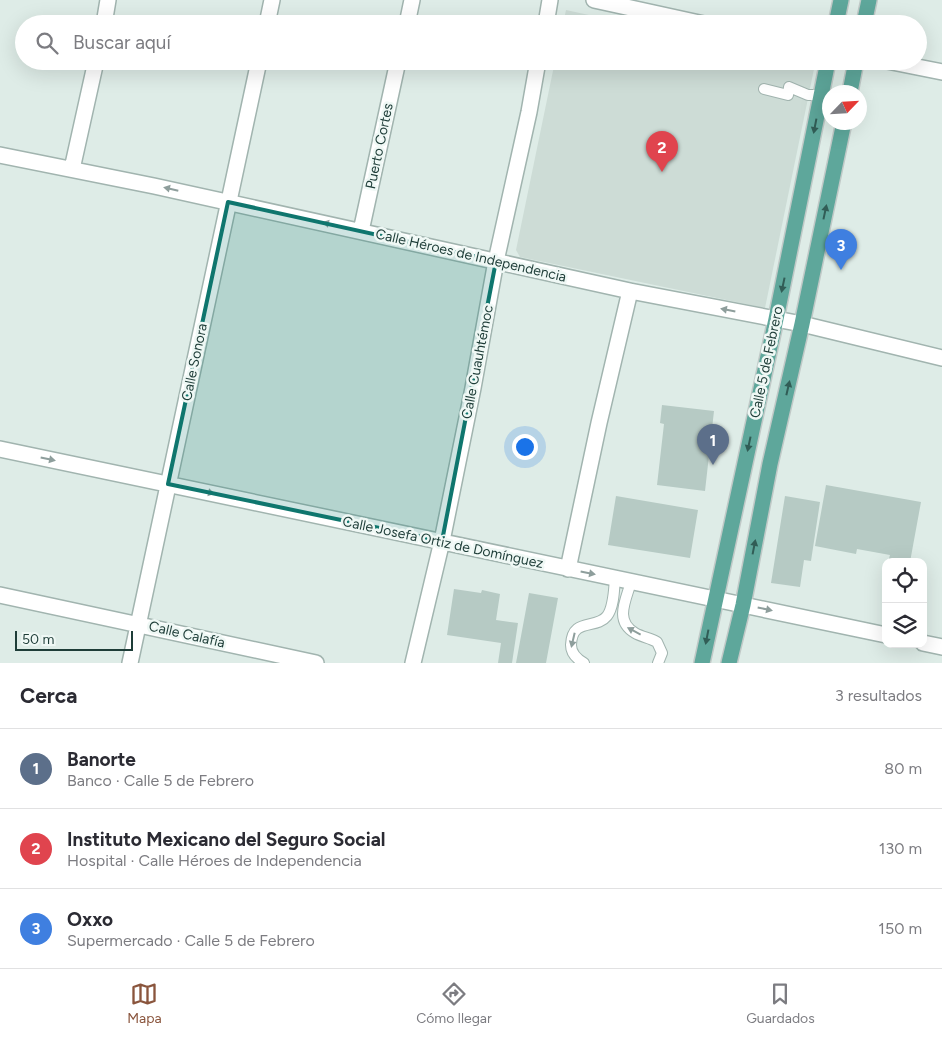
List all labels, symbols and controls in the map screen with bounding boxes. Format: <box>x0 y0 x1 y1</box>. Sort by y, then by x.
search box <box>15 15 927 70</box>
icon: search <box>33 29 61 57</box>
text: Buscar aquí <box>73 31 171 54</box>
north arrow <box>822 85 867 130</box>
street label: Puerto Cortes <box>362 102 397 191</box>
one-way arrow <box>811 119 819 134</box>
pin: 2 <box>646 131 678 172</box>
one-way arrow <box>163 185 179 193</box>
one-way arrow <box>822 204 830 220</box>
one-way arrow <box>322 220 337 228</box>
street label: Calle Héroes de Independencia <box>374 225 568 286</box>
pin: 3 <box>825 229 857 270</box>
one-way arrow <box>779 278 787 293</box>
street label: Calle Cuauhtémoc <box>458 303 497 421</box>
one-way arrow <box>720 305 736 313</box>
street label: Calle 5 de Febrero <box>746 305 787 420</box>
street label: Calle Sonora <box>178 322 211 403</box>
one-way arrow <box>784 379 792 395</box>
pin: 1 <box>697 424 729 465</box>
your location <box>512 434 538 460</box>
one-way arrow <box>745 437 753 452</box>
one-way arrow <box>40 455 55 463</box>
one-way arrow <box>199 489 215 497</box>
street label: Calle Josefa Ortiz de Domínguez <box>341 513 545 572</box>
one-way arrow <box>750 539 758 554</box>
map controls <box>882 558 927 648</box>
button: locate <box>882 558 927 603</box>
one-way arrow <box>581 569 597 577</box>
button: layers <box>882 603 927 648</box>
one-way arrow <box>757 605 772 613</box>
street label: Calle Calafía <box>147 617 227 651</box>
one-way arrow <box>627 627 642 635</box>
scale bar <box>15 628 132 651</box>
one-way arrow <box>702 630 710 646</box>
text: 50 m <box>22 631 54 648</box>
one-way arrow <box>569 632 577 647</box>
text: Cerca <box>20 683 77 708</box>
text: 3 resultados <box>835 686 922 705</box>
text: Banorte <box>67 748 136 771</box>
text: 1 <box>33 759 39 778</box>
text: 80 m <box>884 759 922 778</box>
text: Banco · Calle 5 de Febrero <box>67 771 254 790</box>
text: Instituto Mexicano del Seguro Social <box>67 828 385 851</box>
text: 2 <box>31 839 41 858</box>
text: 130 m <box>879 839 922 858</box>
text: Hospital · Calle Héroes de Independencia <box>67 851 362 870</box>
text: Oxxo <box>67 908 113 931</box>
text: 3 <box>32 919 40 938</box>
text: 150 m <box>878 919 922 938</box>
text: Supermercado · Calle 5 de Febrero <box>67 931 315 950</box>
tab: Mapa <box>127 980 162 1027</box>
tab: Cómo llegar <box>416 980 492 1027</box>
tab: Guardados <box>746 980 815 1027</box>

